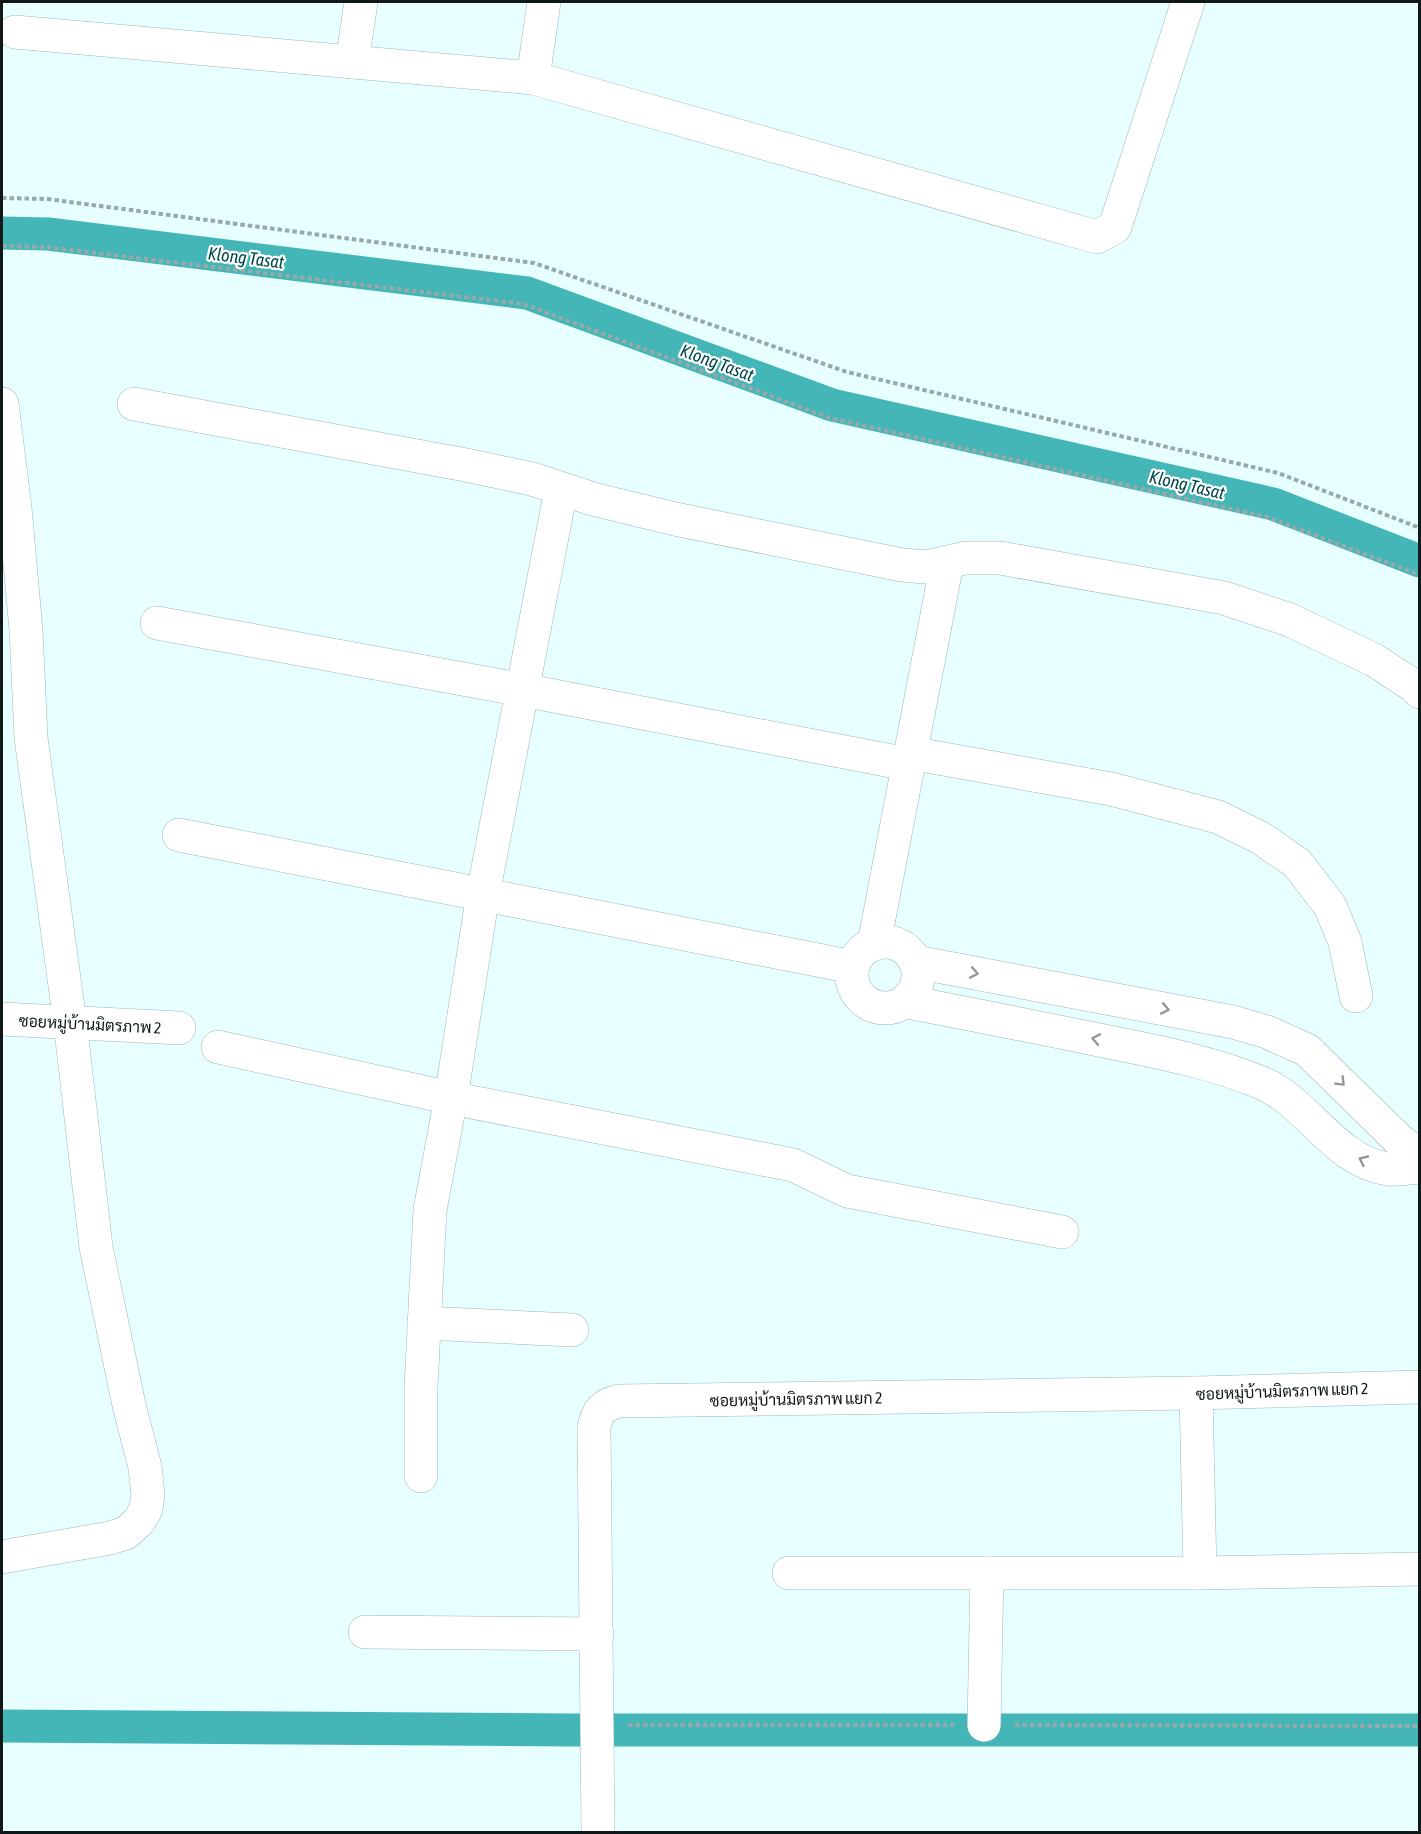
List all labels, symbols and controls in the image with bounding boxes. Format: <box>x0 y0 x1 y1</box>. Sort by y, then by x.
water label: Klong Tasat <box>207 242 286 273</box>
water label: Klong Tasat <box>678 340 757 386</box>
water label: Klong Tasat <box>1147 466 1228 504</box>
one-way arrow <box>968 966 978 979</box>
one-way arrow <box>1160 1002 1170 1015</box>
street label: ซอยหมู่บ้านมิตรภาพ 2 <box>18 1010 162 1040</box>
one-way arrow <box>1091 1033 1101 1046</box>
one-way arrow <box>1335 1075 1345 1086</box>
one-way arrow <box>1358 1155 1369 1167</box>
street label: ซอยหมู่บ้านมิตรภาพ แยก 2 <box>1195 1378 1369 1406</box>
street label: ซอยหมู่บ้านมิตรภาพ แยก 2 <box>710 1387 883 1413</box>

